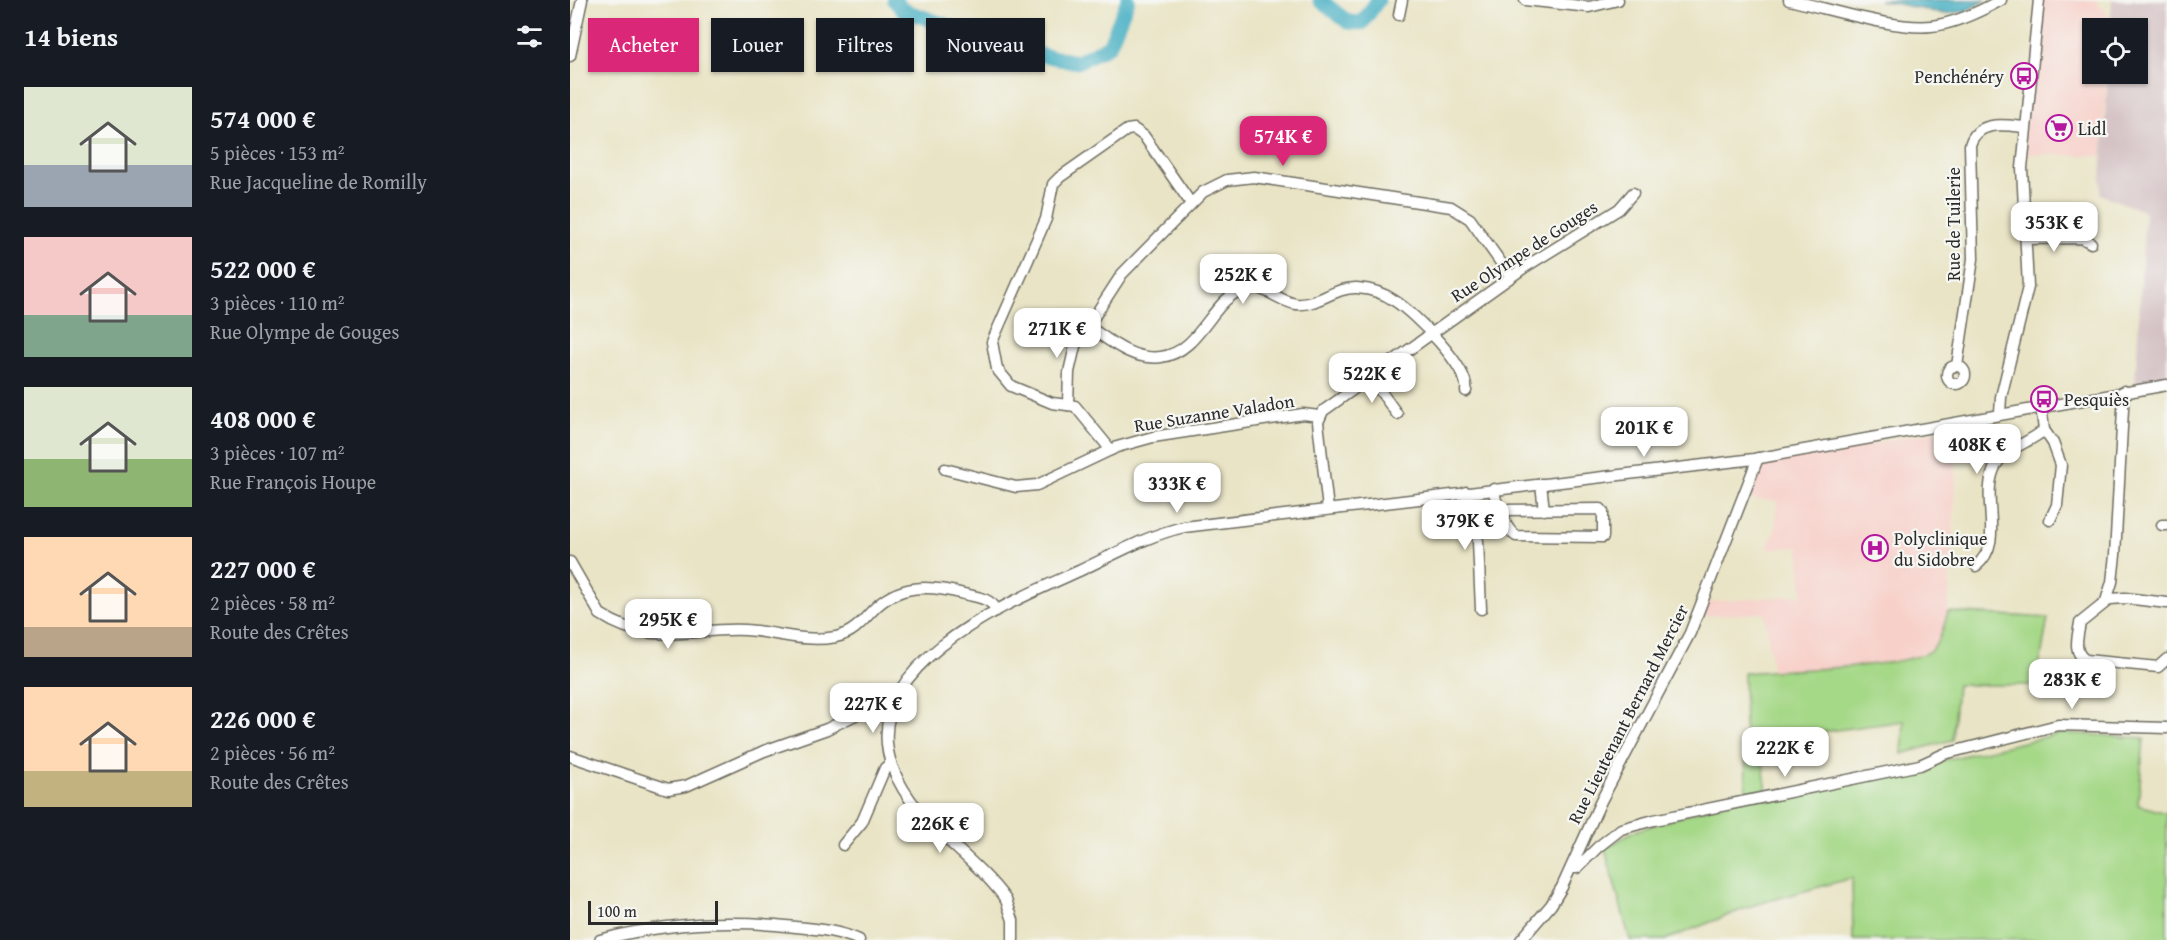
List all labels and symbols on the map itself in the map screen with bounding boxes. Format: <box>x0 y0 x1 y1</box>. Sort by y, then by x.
bus stop icon: Penchénéry <box>2009 61 2039 91</box>
place label: Penchénéry <box>1915 63 2004 90</box>
supermarket icon: Lidl <box>2044 113 2074 143</box>
place label: Lidl <box>2078 115 2107 142</box>
pin: 574K € <box>1234 116 1332 167</box>
street label: Rue de Tuilerie <box>1940 167 1967 281</box>
street label: Rue Olympe de Gouges <box>1445 193 1603 309</box>
pin: 353K € <box>2005 202 2103 253</box>
pin: 252K € <box>1194 254 1292 305</box>
pin: 271K € <box>1008 308 1106 359</box>
pin: 522K € <box>1323 353 1421 404</box>
bus stop icon: Pesquiès <box>2029 384 2059 414</box>
place label: Pesquiès <box>2064 386 2129 413</box>
street label: Rue Suzanne Valadon <box>1132 387 1296 439</box>
pin: 201K € <box>1595 407 1693 458</box>
pin: 408K € <box>1928 424 2026 475</box>
pin: 333K € <box>1128 463 1226 514</box>
pin: 379K € <box>1416 500 1514 551</box>
place label: Polyclinique du Sidobre <box>1894 525 1988 573</box>
hospital icon: Polyclinique du Sidobre <box>1860 533 1890 563</box>
pin: 295K € <box>619 599 717 650</box>
street label: Rue Lieutenant Bernard Mercier <box>1561 599 1695 828</box>
pin: 283K € <box>2023 659 2121 710</box>
pin: 227K € <box>824 683 922 734</box>
pin: 222K € <box>1736 727 1834 778</box>
pin: 226K € <box>891 803 989 854</box>
scale bar <box>588 898 718 926</box>

